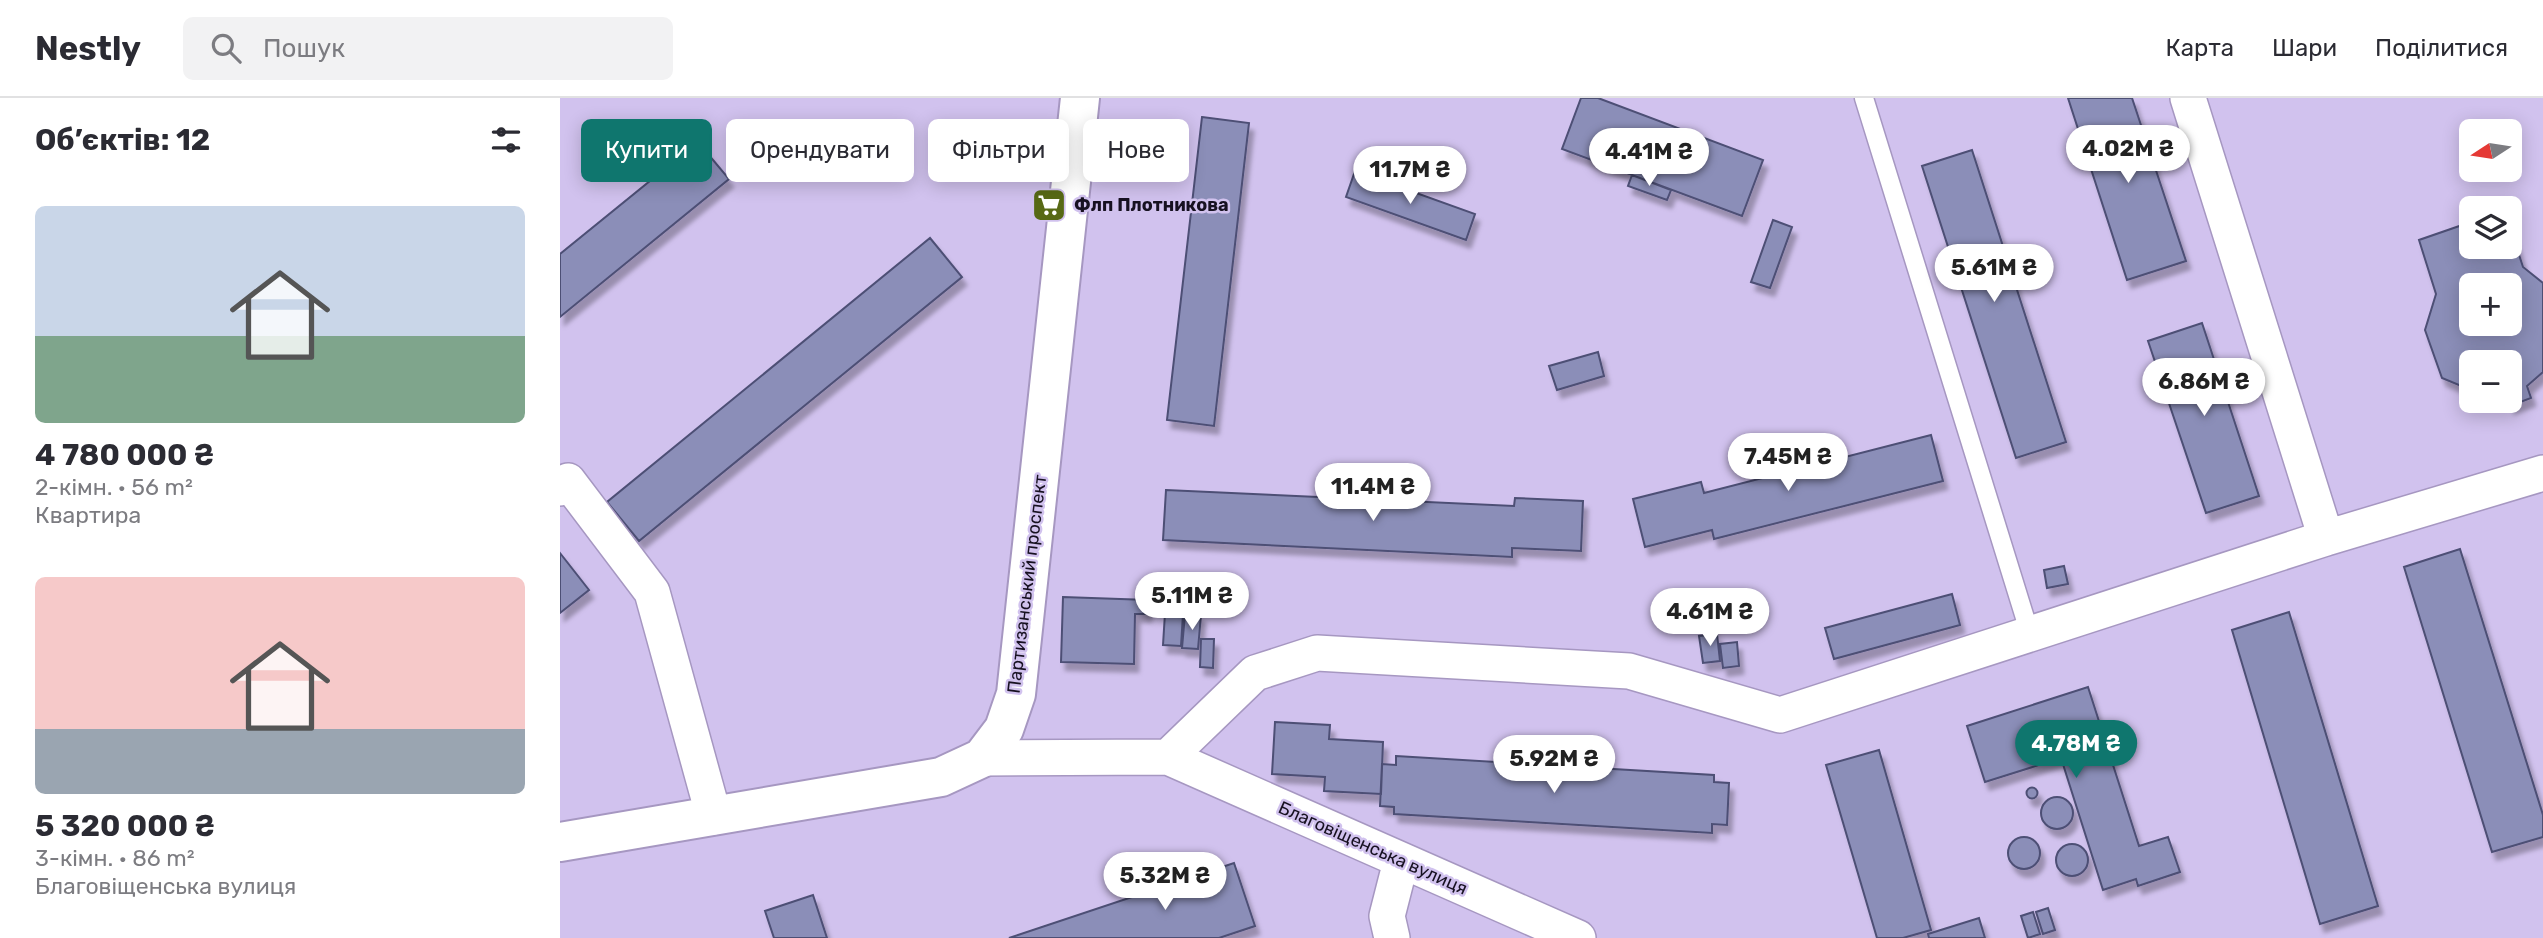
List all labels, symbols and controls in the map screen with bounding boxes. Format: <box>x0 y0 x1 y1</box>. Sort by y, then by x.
search box <box>183 17 673 80</box>
text: Nestly <box>35 29 141 68</box>
icon: search <box>207 29 245 67</box>
text: Пошук <box>263 33 345 64</box>
text: Карта <box>2165 34 2234 62</box>
text: Шари <box>2272 34 2337 62</box>
text: Поділитися <box>2375 34 2508 62</box>
chip: Купити <box>581 119 712 182</box>
chip: Орендувати <box>726 119 914 182</box>
chip: Фільтри <box>928 119 1069 182</box>
chip: Нове <box>1083 119 1189 182</box>
north arrow <box>2459 119 2522 182</box>
map controls <box>2459 119 2522 413</box>
icon: filters <box>487 121 525 159</box>
text: Об’єктів: 12 <box>35 122 210 158</box>
pin: 4.02M ₴ <box>2063 126 2193 185</box>
pin: 4.41M ₴ <box>1584 129 1714 188</box>
text: 4.02M ₴ <box>2082 134 2174 162</box>
text: 4.41M ₴ <box>1605 137 1693 165</box>
pin: 11.7M ₴ <box>1345 146 1475 206</box>
text: 11.7M ₴ <box>1369 155 1451 183</box>
supermarket icon: Флп Плотникова <box>1030 186 1068 224</box>
place label: Флп Плотникова <box>1074 194 1229 216</box>
button: layers <box>2459 196 2522 259</box>
pin: 5.61M ₴ <box>1929 244 2059 304</box>
icon: home <box>217 252 343 378</box>
text: 5.61M ₴ <box>1951 253 2037 281</box>
button: + <box>2459 273 2522 336</box>
button: − <box>2459 350 2522 413</box>
pin: 6.86M ₴ <box>2139 358 2269 418</box>
text: 6.86M ₴ <box>2158 367 2250 395</box>
pin: 7.45M ₴ <box>1723 434 1853 493</box>
text: 4 780 000 ₴ <box>35 437 214 473</box>
text: 7.45M ₴ <box>1744 442 1832 470</box>
pin: 11.4M ₴ <box>1308 464 1438 523</box>
text: 11.4M ₴ <box>1331 472 1415 500</box>
text: 2-кімн. · 56 m² <box>35 473 193 501</box>
street label: Партизанський проспект <box>1003 473 1051 695</box>
text: Квартира <box>35 501 141 529</box>
pin: 5.11M ₴ <box>1127 573 1257 632</box>
text: 5.11M ₴ <box>1151 581 1233 609</box>
pin: 4.61M ₴ <box>1645 588 1775 648</box>
text: 4.61M ₴ <box>1666 597 1754 625</box>
icon: home <box>217 623 343 749</box>
pin: 4.78M ₴ <box>2011 720 2141 780</box>
text: 4.78M ₴ <box>2031 729 2121 757</box>
pin: 5.92M ₴ <box>1489 736 1619 795</box>
text: 5.92M ₴ <box>1509 744 1599 772</box>
street label: Благовіщенська вулиця <box>1275 796 1471 900</box>
text: 5 320 000 ₴ <box>35 808 215 844</box>
text: 3-кімн. · 86 m² <box>35 844 195 872</box>
pin: 5.32M ₴ <box>1100 852 1230 912</box>
text: 5.32M ₴ <box>1120 861 1210 889</box>
text: Благовіщенська вулиця <box>35 872 296 900</box>

